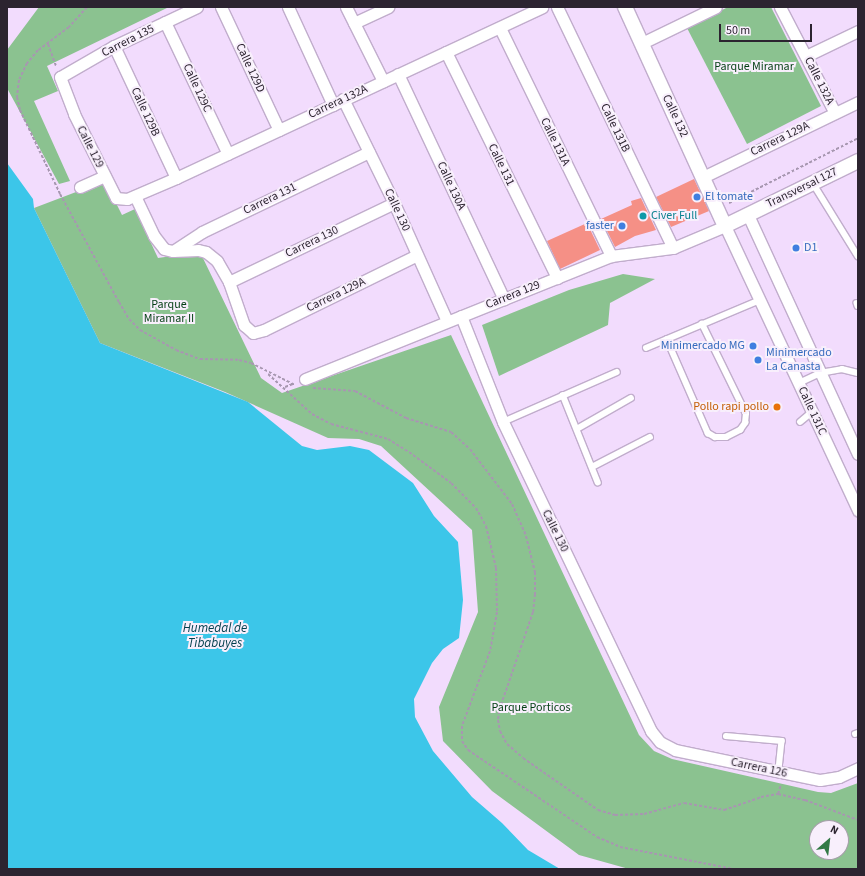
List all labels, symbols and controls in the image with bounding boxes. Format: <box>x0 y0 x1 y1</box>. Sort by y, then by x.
scale bar <box>721 16 814 42</box>
street label: Carrera 135 <box>99 22 157 60</box>
text: 50 m <box>726 22 750 39</box>
street label: Calle 129D <box>232 41 268 95</box>
street label: Calle 132A <box>801 55 837 107</box>
park label: Parque Miramar <box>714 60 794 74</box>
street label: Calle 129C <box>179 61 215 115</box>
street label: Carrera 132A <box>306 82 370 122</box>
street label: Calle 129B <box>127 85 163 139</box>
street label: Calle 132 <box>659 92 691 140</box>
street label: Calle 131B <box>597 101 633 155</box>
street label: Calle 131A <box>537 116 573 168</box>
street label: Carrera 129A <box>748 119 812 159</box>
street label: Calle 129 <box>73 124 107 170</box>
street label: Calle 131 <box>485 142 517 188</box>
street label: Calle 130A <box>434 159 468 213</box>
street label: Transversal 127 <box>764 165 840 211</box>
street label: Carrera 131 <box>241 180 299 218</box>
street label: Calle 130 <box>381 186 413 234</box>
place label: El tomate <box>705 190 753 204</box>
marker: El tomate <box>692 192 702 202</box>
place label: Civer Full <box>651 209 697 223</box>
marker: Civer Full <box>638 211 648 221</box>
place label: faster <box>586 219 614 233</box>
marker: faster <box>617 221 627 231</box>
street label: Carrera 130 <box>283 223 341 261</box>
place label: D1 <box>804 241 817 255</box>
marker: D1 <box>791 243 801 253</box>
street label: Carrera 129A <box>304 275 368 315</box>
street label: Carrera 129 <box>484 278 542 312</box>
park label: Parque Miramar II <box>144 298 194 326</box>
place label: Minimercado MG <box>661 339 745 353</box>
marker: Minimercado MG <box>748 341 758 351</box>
place label: Minimercado La Canasta <box>766 346 832 374</box>
marker: Minimercado La Canasta <box>753 355 763 365</box>
street label: Calle 131C <box>794 384 830 438</box>
place label: Pollo rapi pollo <box>693 400 769 414</box>
marker: Pollo rapi pollo <box>772 402 782 412</box>
street label: Calle 130 <box>539 508 571 554</box>
water label: Humedal de Tibabuyes <box>183 621 247 652</box>
park label: Parque Porticos <box>492 701 570 715</box>
street label: Carrera 126 <box>729 755 789 781</box>
north arrow <box>809 820 849 860</box>
text: N <box>828 822 841 838</box>

